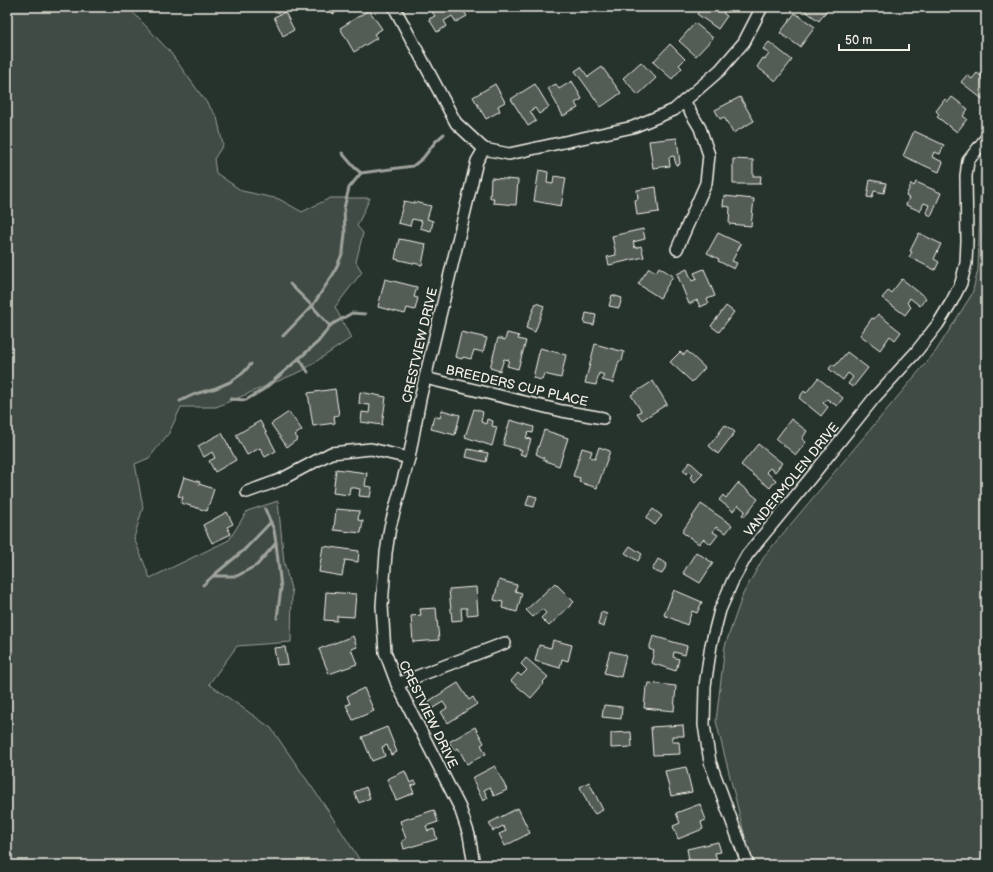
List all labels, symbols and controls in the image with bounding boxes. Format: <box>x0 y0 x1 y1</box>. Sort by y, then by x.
scale bar <box>839 26 909 52</box>
text: 50 m <box>845 33 872 48</box>
street label: CRESTVIEW DRIVE <box>399 286 441 404</box>
street label: BREEDERS CUP PLACE <box>444 362 590 410</box>
street label: VANDERMOLEN DRIVE <box>741 419 843 540</box>
street label: CRESTVIEW DRIVE <box>395 658 461 771</box>

